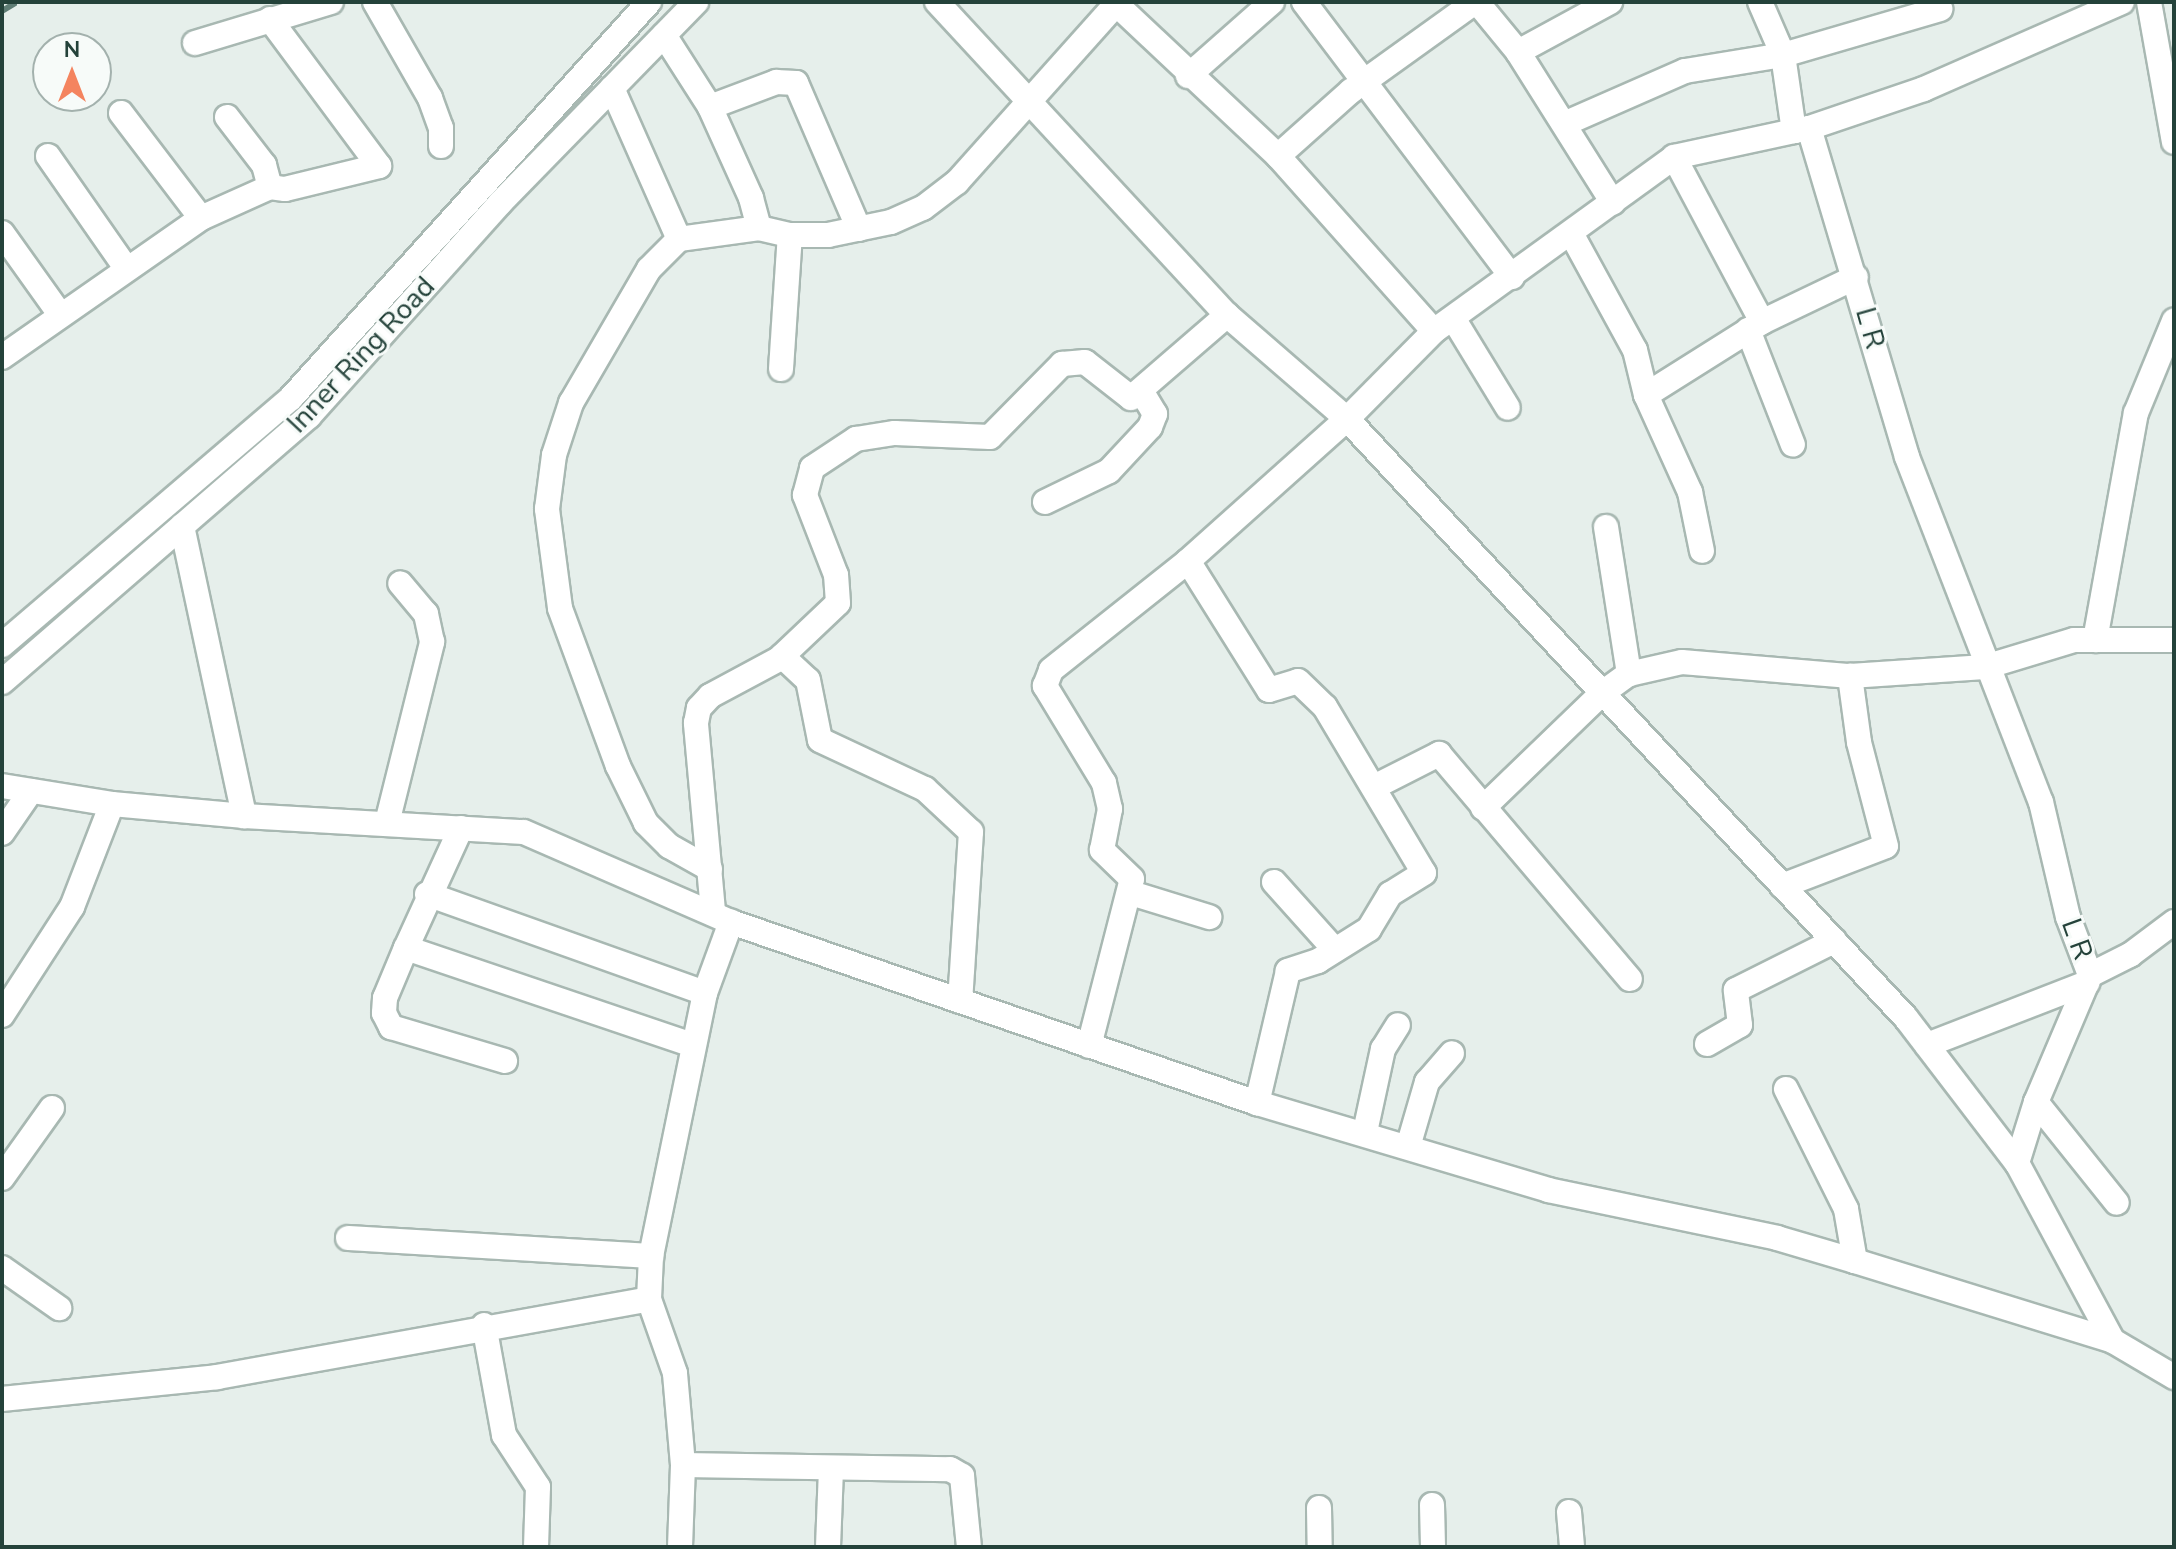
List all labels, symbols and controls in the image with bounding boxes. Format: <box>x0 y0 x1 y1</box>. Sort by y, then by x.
north arrow <box>32 32 112 112</box>
text: N <box>64 35 80 65</box>
street label: Inner Ring Road <box>280 270 442 440</box>
street label: L R <box>1848 304 1892 352</box>
street label: L R <box>2054 914 2100 964</box>

